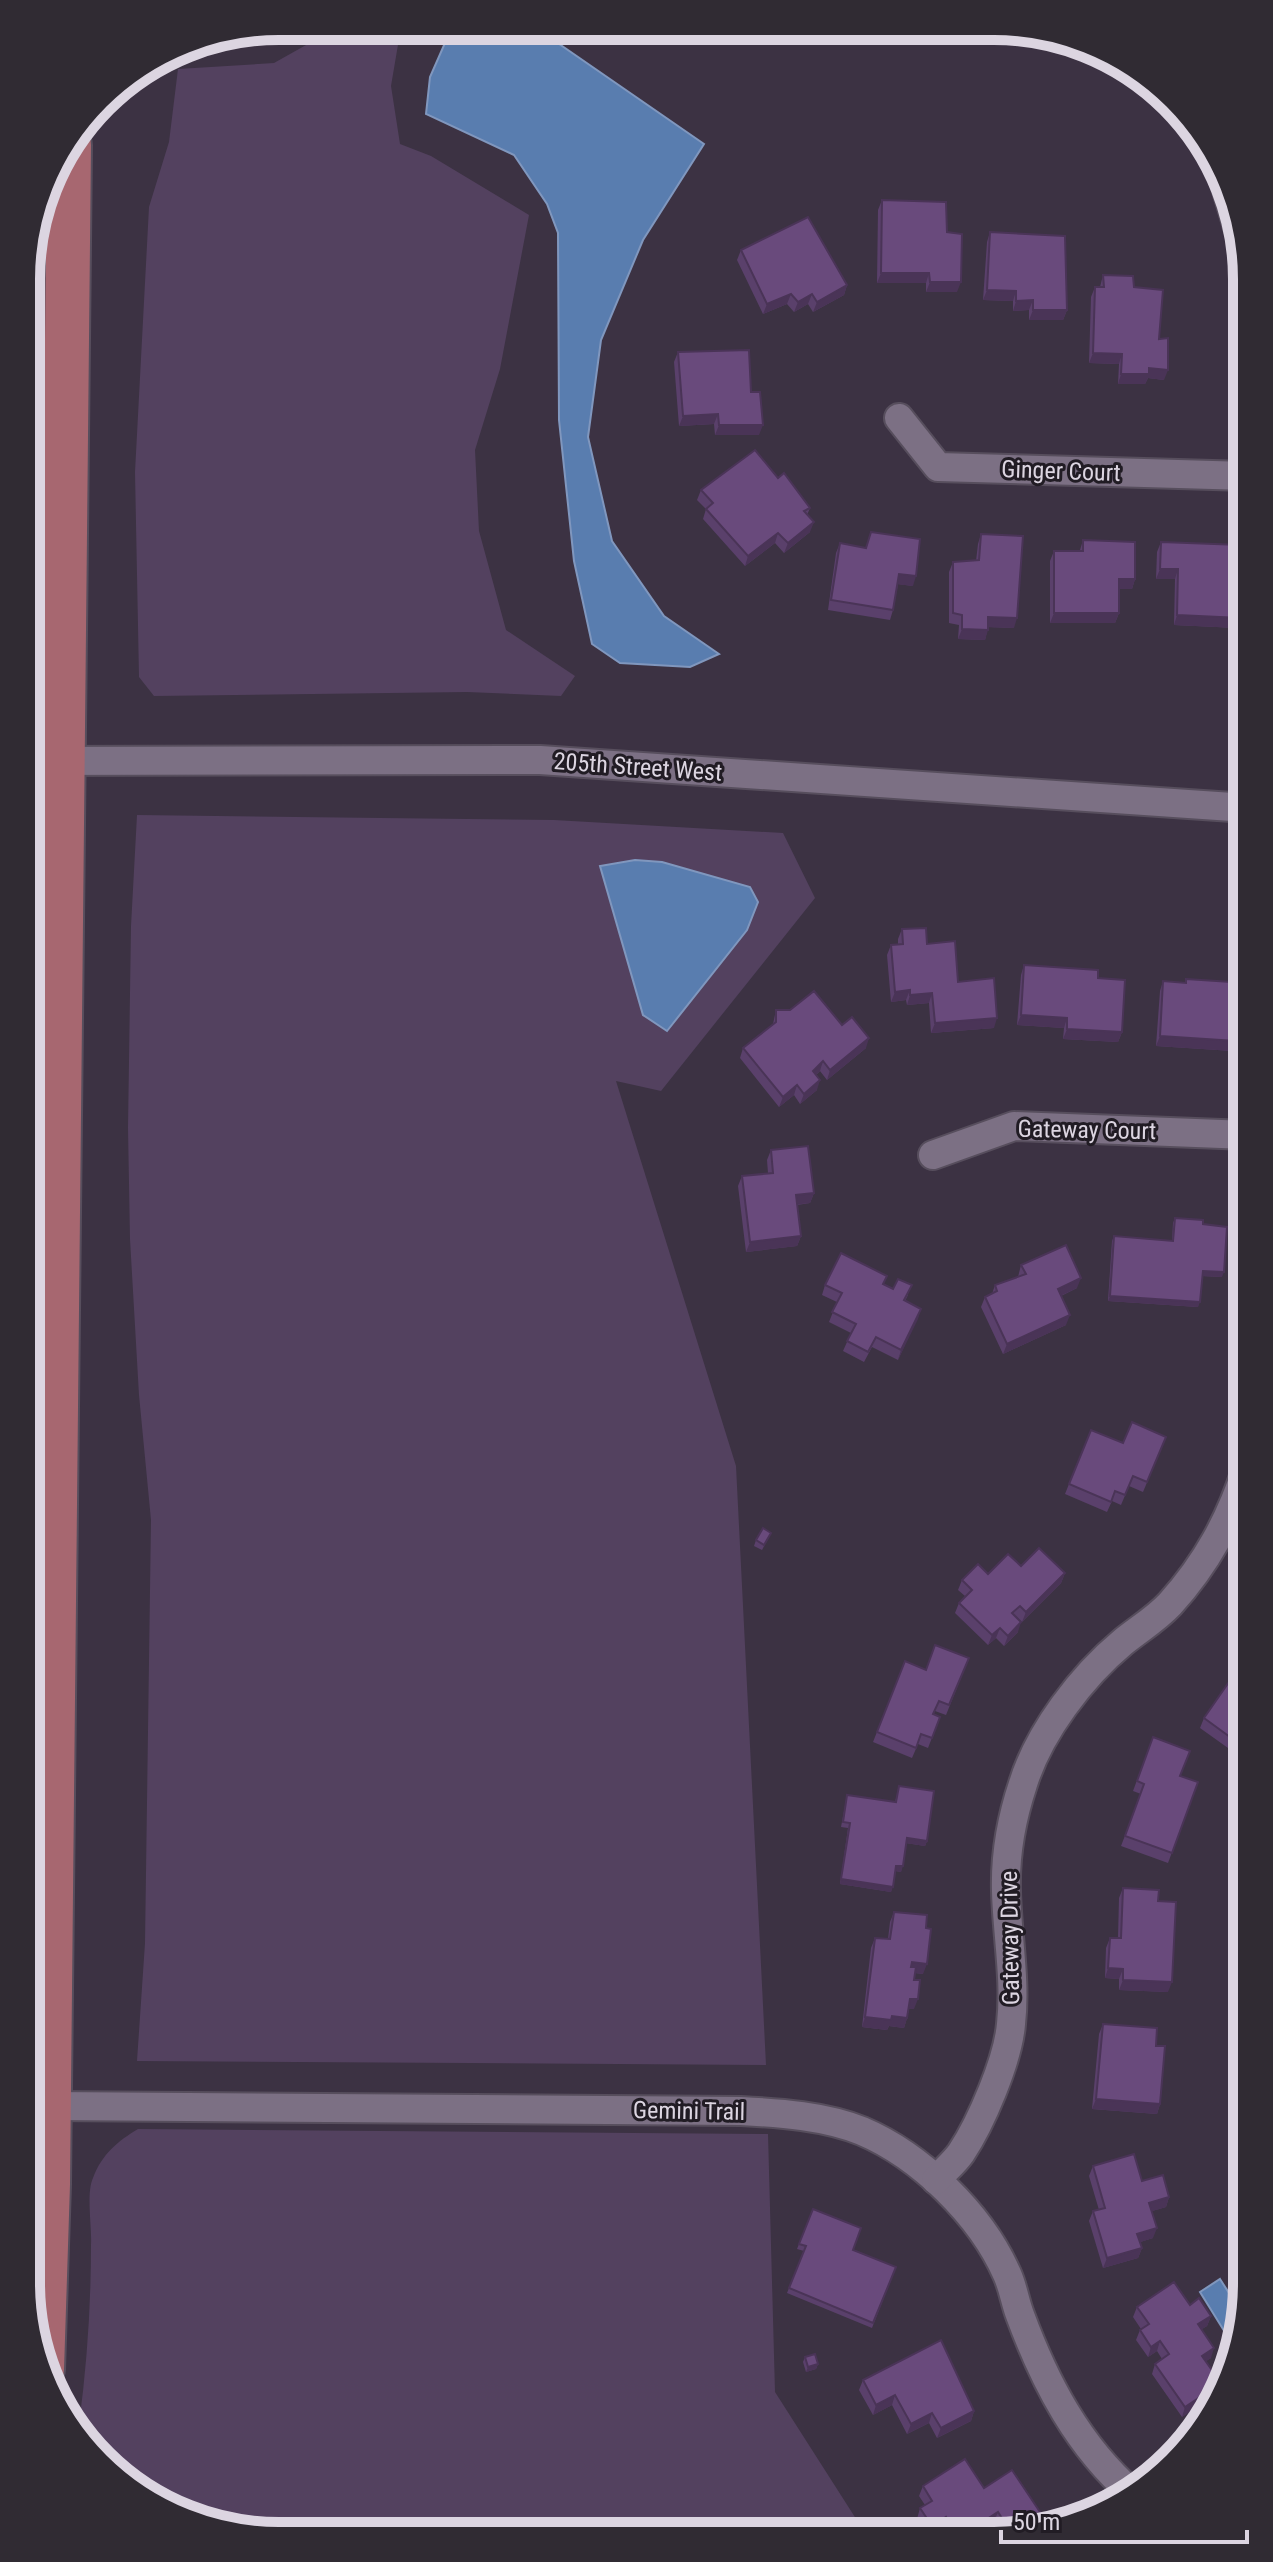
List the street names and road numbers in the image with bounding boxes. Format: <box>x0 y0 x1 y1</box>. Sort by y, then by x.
street label: Ginger Court <box>1001 455 1121 487</box>
street label: 205th Street West <box>553 747 723 787</box>
street label: Gateway Court <box>1017 1115 1157 1145</box>
street label: Gateway Drive <box>995 1871 1025 2005</box>
street label: Gemini Trail <box>633 2096 745 2126</box>

